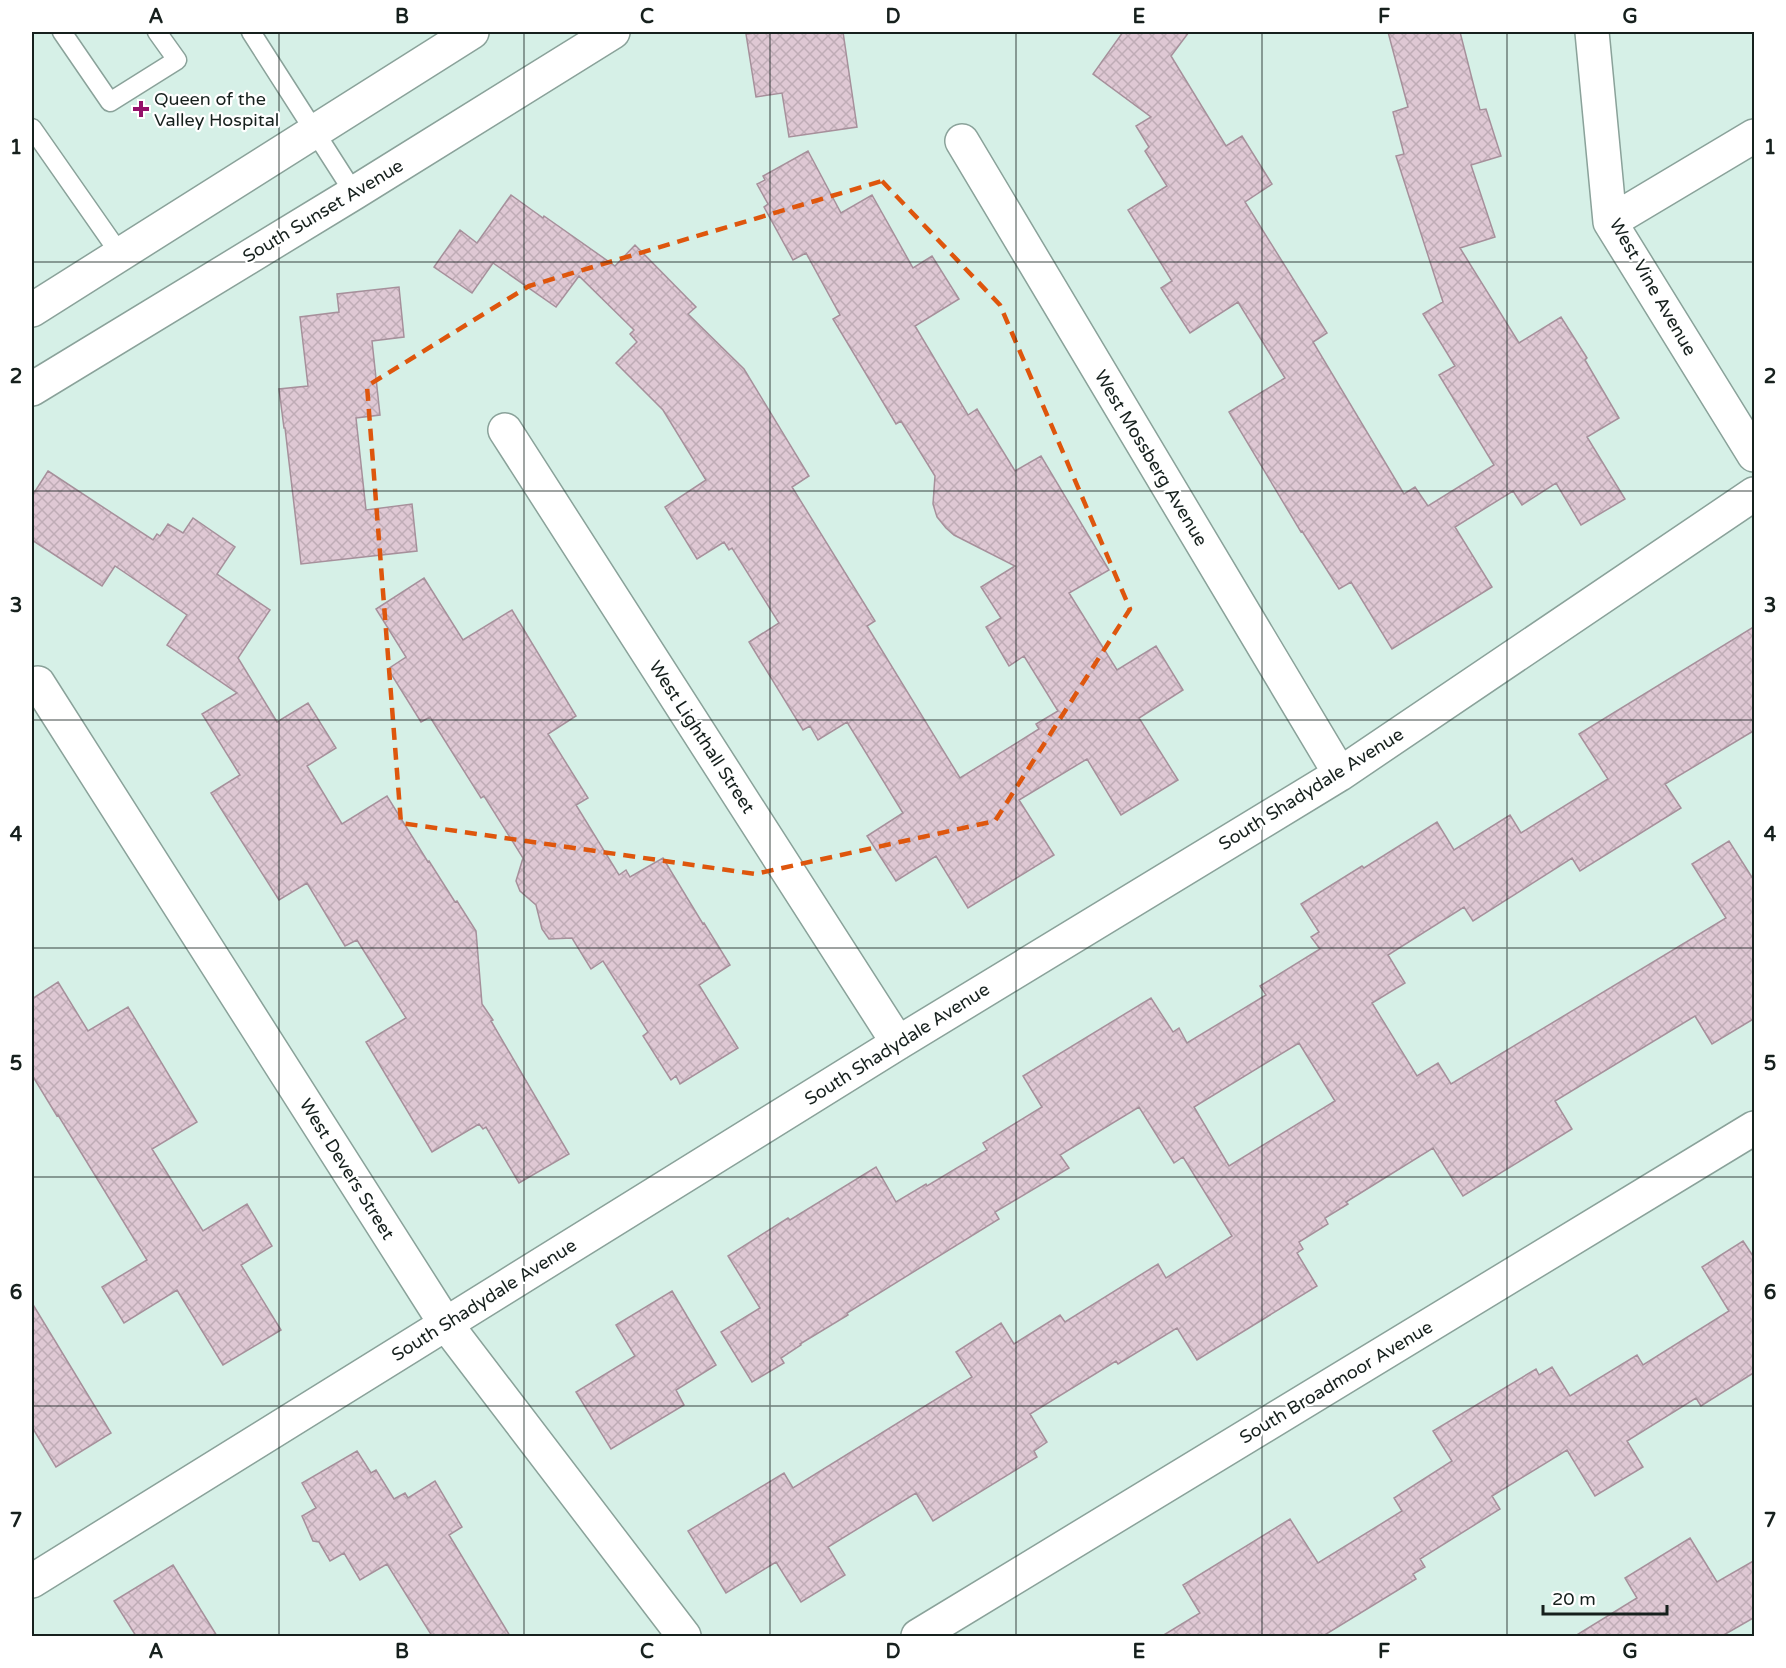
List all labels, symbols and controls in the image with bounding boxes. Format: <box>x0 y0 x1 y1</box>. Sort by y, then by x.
text: A <box>149 5 164 29</box>
text: B <box>395 5 409 29</box>
text: C <box>640 5 654 29</box>
text: D <box>885 5 901 29</box>
text: E <box>1133 5 1146 29</box>
text: F <box>1378 5 1390 29</box>
text: G <box>1622 5 1638 29</box>
place label: Queen of the Valley Hospital <box>154 88 279 131</box>
marker: Queen of the Valley Hospital <box>132 100 150 118</box>
text: 1 <box>10 136 22 160</box>
text: 1 <box>1764 136 1776 160</box>
street label: South Sunset Avenue <box>239 154 407 268</box>
street label: West Vine Avenue <box>1605 214 1701 360</box>
text: 2 <box>10 365 22 389</box>
text: 2 <box>1764 365 1776 389</box>
street label: West Mossberg Avenue <box>1090 366 1212 550</box>
text: 3 <box>10 594 22 618</box>
text: 3 <box>1764 594 1776 618</box>
street label: West Lighthall Street <box>644 656 760 818</box>
street label: South Shadydale Avenue <box>1215 723 1407 855</box>
text: 4 <box>10 823 23 847</box>
text: 4 <box>1764 823 1777 847</box>
street label: South Shadydale Avenue <box>801 978 993 1110</box>
text: 5 <box>10 1052 22 1076</box>
text: 5 <box>1764 1052 1776 1076</box>
street label: West Devers Street <box>295 1094 399 1244</box>
street label: South Shadydale Avenue <box>388 1234 580 1366</box>
text: 6 <box>10 1281 22 1305</box>
text: 6 <box>1764 1281 1776 1305</box>
street label: South Broadmoor Avenue <box>1235 1316 1437 1448</box>
text: 7 <box>10 1509 22 1533</box>
text: 7 <box>1764 1509 1776 1533</box>
scale bar <box>1543 1578 1668 1616</box>
text: 20 m <box>1552 1588 1596 1610</box>
text: A <box>149 1640 164 1664</box>
text: B <box>395 1640 409 1664</box>
text: C <box>640 1640 654 1664</box>
text: D <box>885 1640 901 1664</box>
text: E <box>1133 1640 1146 1664</box>
text: F <box>1378 1640 1390 1664</box>
text: G <box>1622 1640 1638 1664</box>

